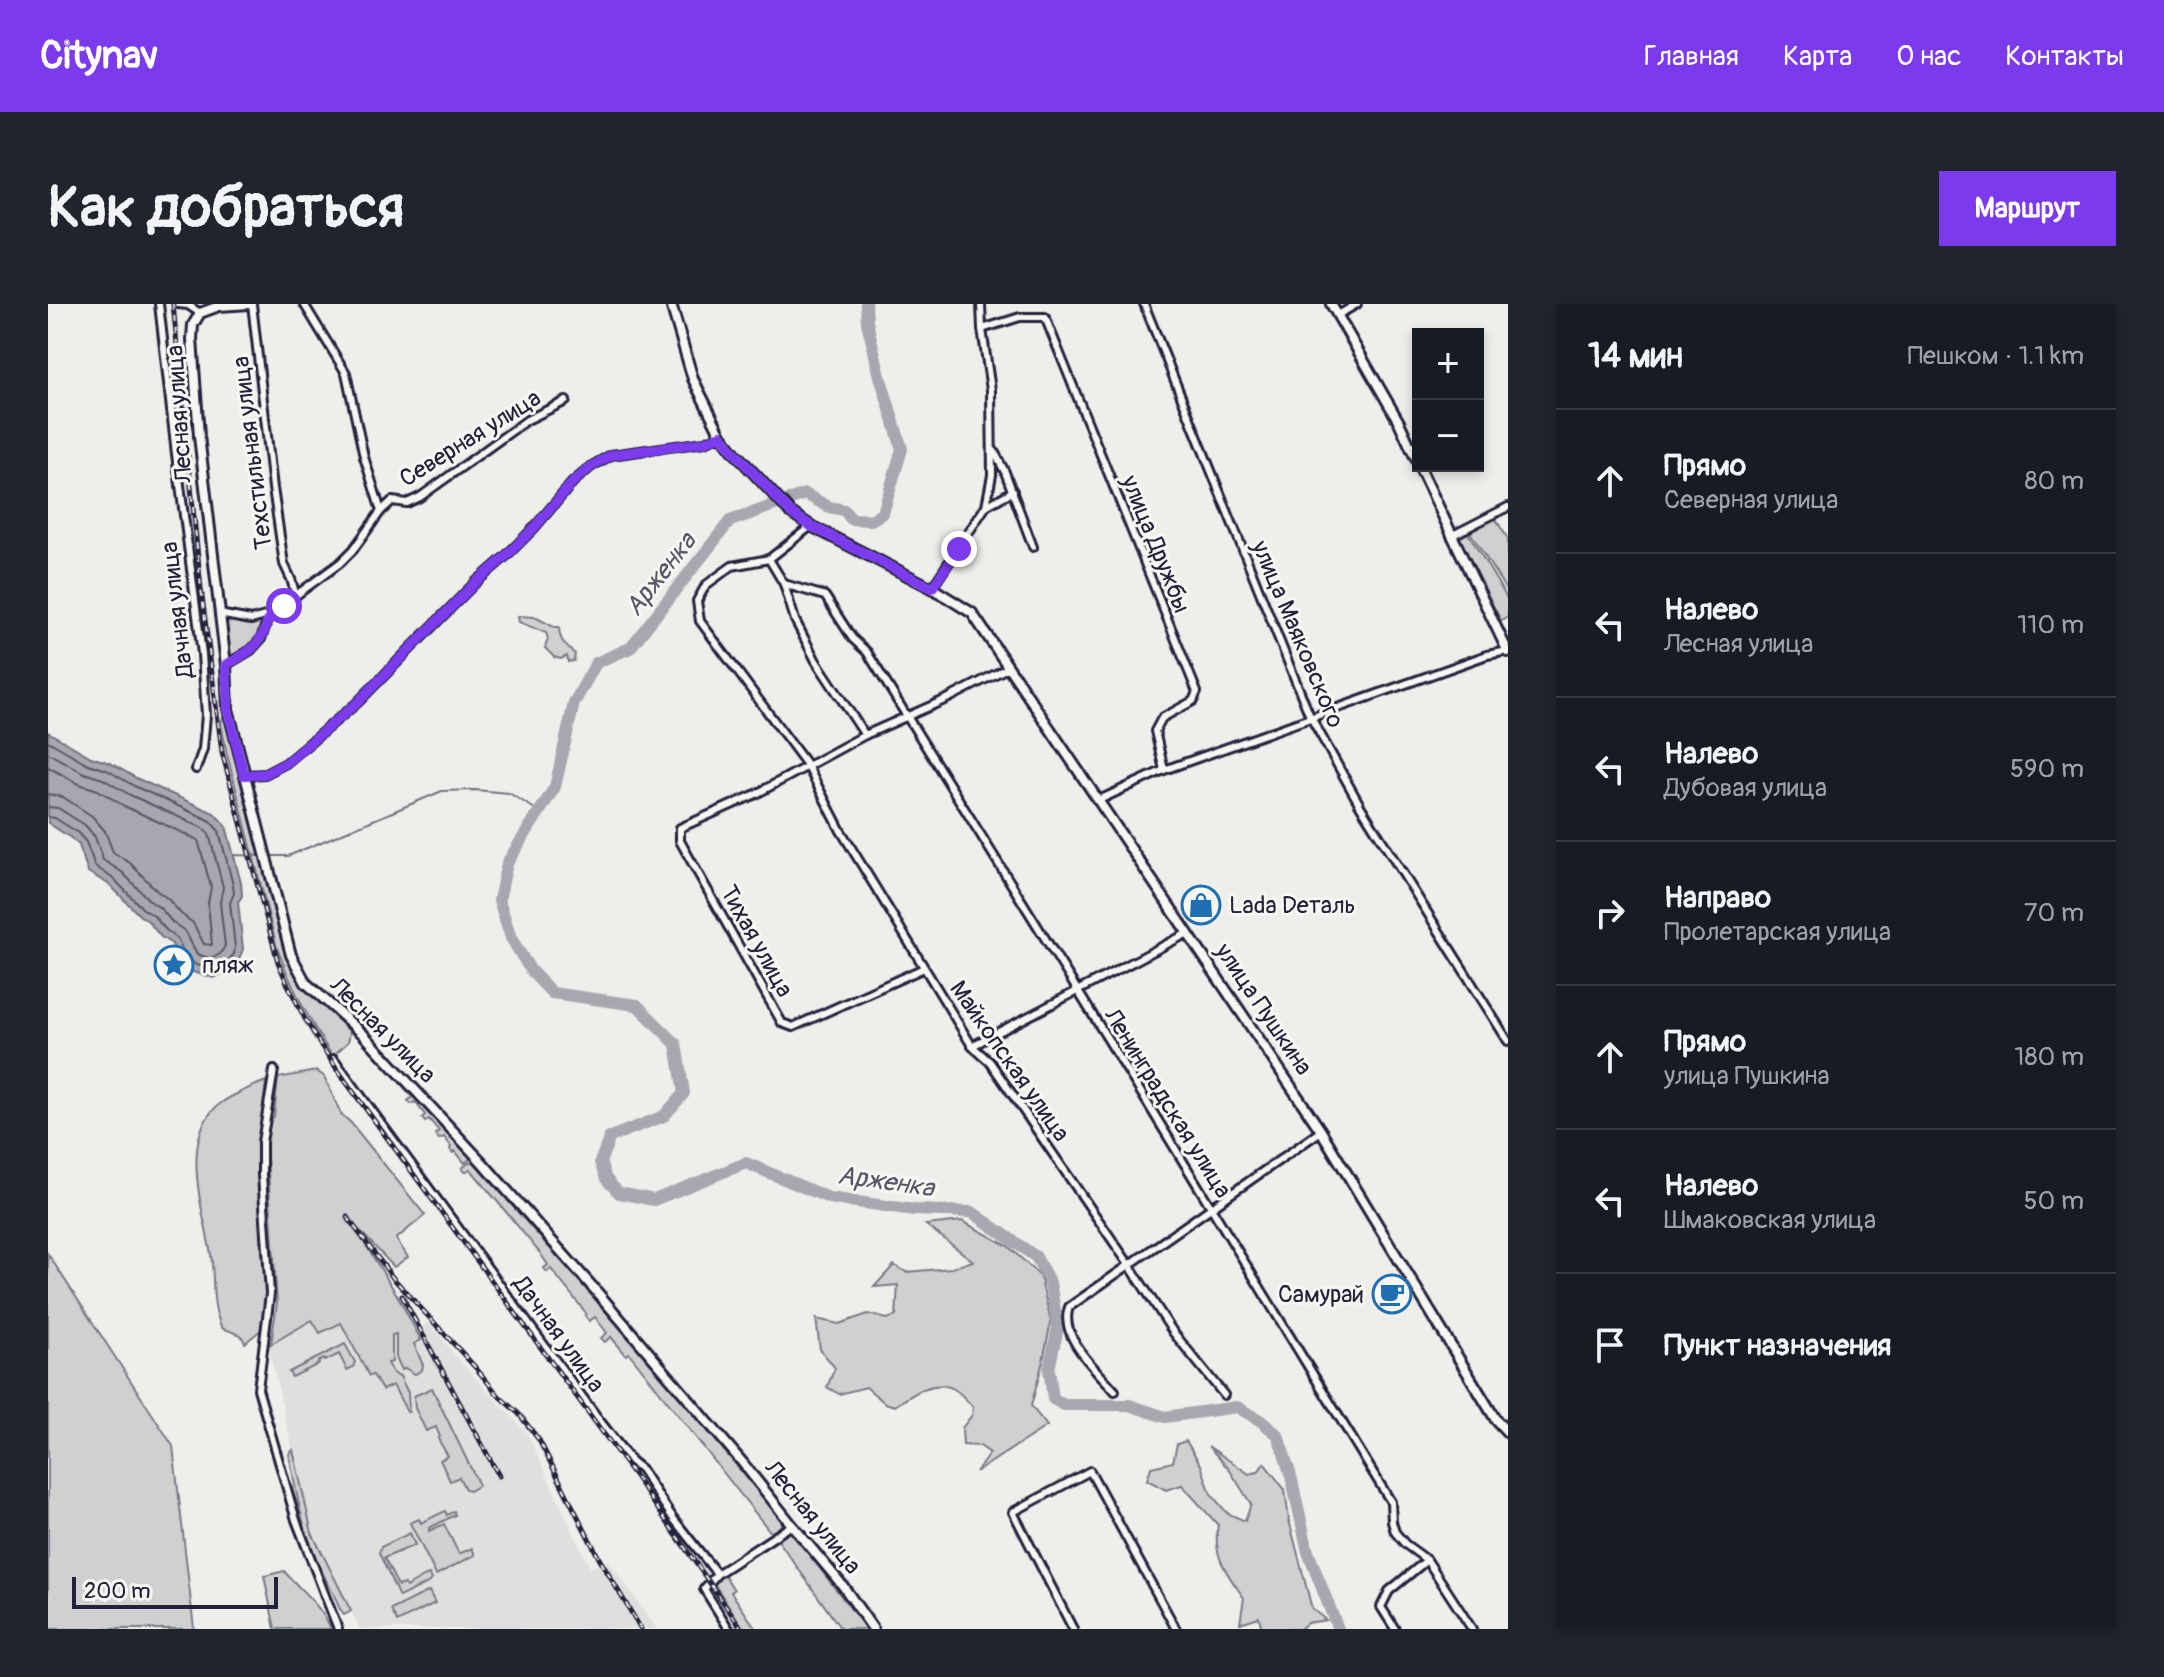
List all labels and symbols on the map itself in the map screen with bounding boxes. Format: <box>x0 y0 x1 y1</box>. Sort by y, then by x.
street label: Лесная улица <box>160 344 199 485</box>
street label: Техстильная улица <box>226 355 279 551</box>
street label: Северная улица <box>394 383 546 493</box>
street label: улица Дружбы <box>1114 470 1196 617</box>
water label: Арженка <box>618 525 704 623</box>
route end <box>941 531 977 567</box>
street label: улица Маяковского <box>1245 535 1350 732</box>
street label: Дачная улица <box>155 540 200 681</box>
route start <box>266 588 302 624</box>
street label: Тихая улица <box>714 880 799 1002</box>
shop icon: Lada Dеталь <box>1180 884 1222 926</box>
place label: Lada Dеталь <box>1229 891 1356 920</box>
street label: улица Пушкина <box>1208 937 1318 1081</box>
place icon: пляж <box>153 944 195 986</box>
place label: пляж <box>202 951 254 980</box>
street label: Лесная улица <box>323 971 442 1089</box>
street label: Майкопская улица <box>943 975 1076 1147</box>
street label: Ленинградская улица <box>1097 1002 1238 1203</box>
water label: Арженка <box>836 1159 938 1205</box>
street label: Дачная улица <box>506 1270 611 1398</box>
cafe icon: Самурай <box>1371 1273 1413 1315</box>
place label: Самурай <box>1278 1280 1364 1309</box>
street label: Лесная улица <box>757 1454 867 1580</box>
scale bar <box>72 1573 278 1609</box>

